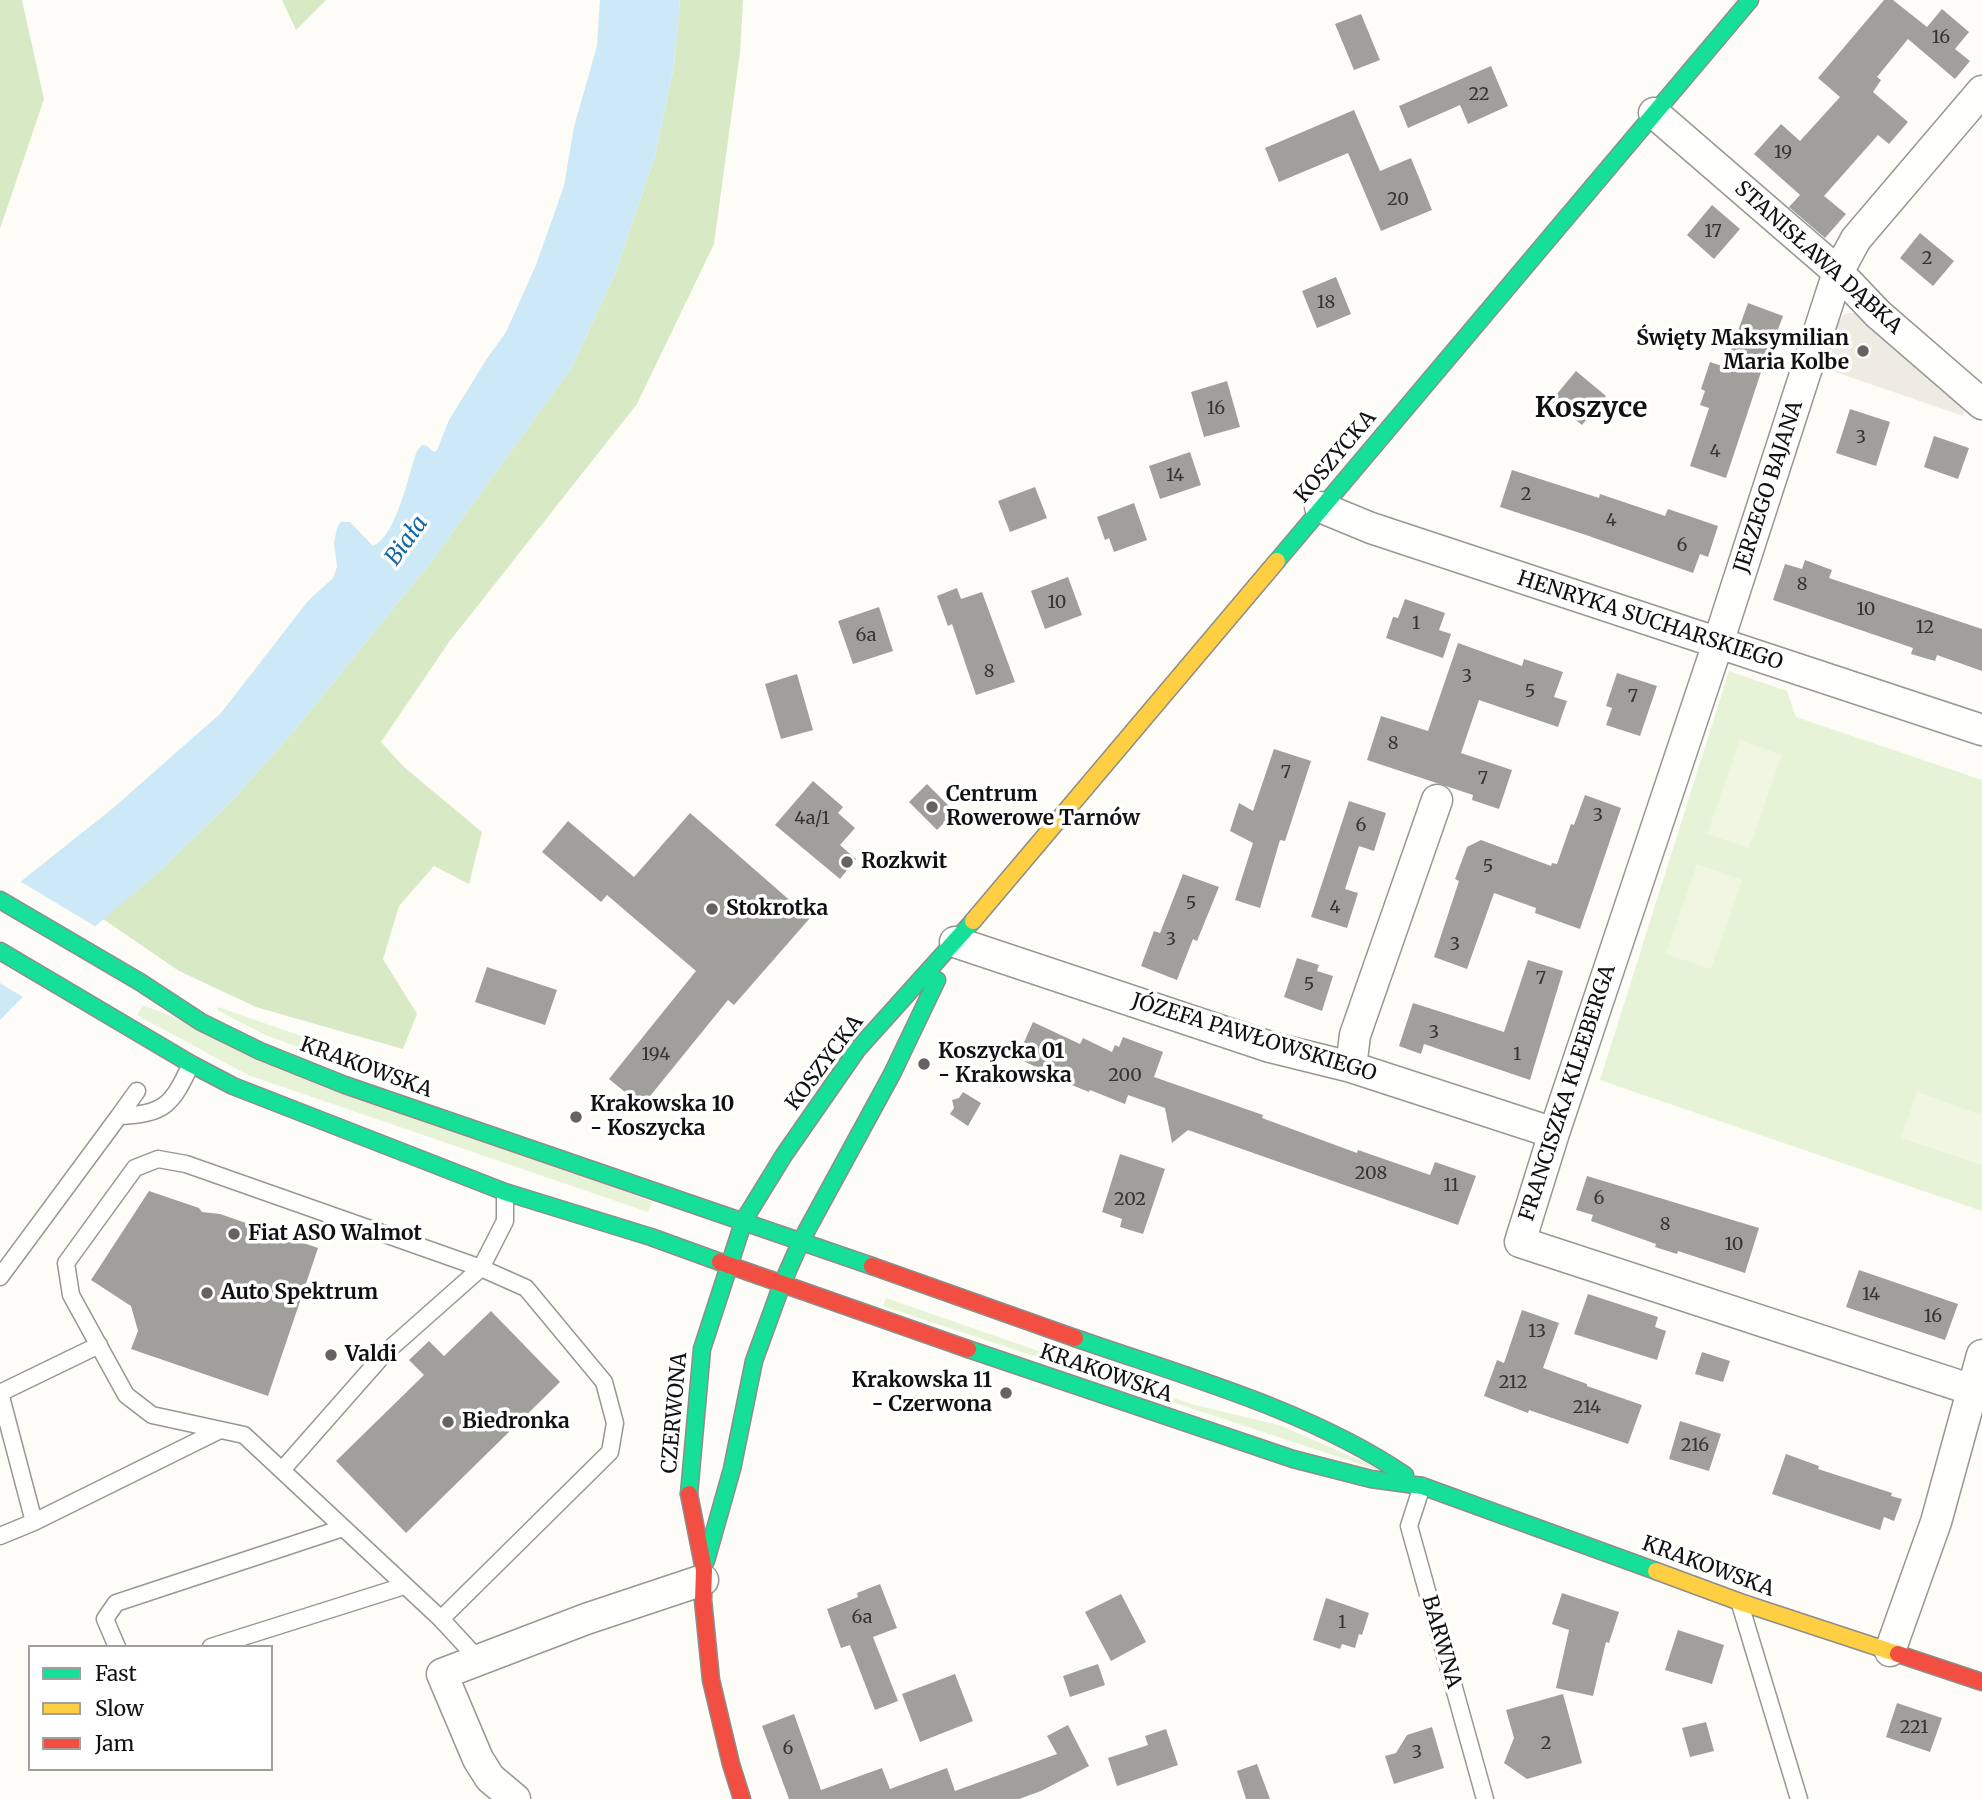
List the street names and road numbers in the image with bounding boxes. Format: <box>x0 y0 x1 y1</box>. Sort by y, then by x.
street label: STANISŁAWA DĄBKA <box>1729 176 1907 340</box>
street label: JERZEGO BAJANA <box>1729 398 1809 576</box>
street label: KOSZYCKA <box>1290 406 1382 508</box>
street label: HENRYKA SUCHARSKIEGO <box>1514 566 1786 676</box>
street label: FRANCISZKA KLEEBERGA <box>1515 962 1621 1224</box>
street label: JÓZEFA PAWŁOWSKIEGO <box>1129 989 1379 1087</box>
street label: KOSZYCKA <box>781 1010 869 1116</box>
street label: KRAKOWSKA <box>297 1032 435 1104</box>
street label: KRAKOWSKA <box>1036 1340 1176 1408</box>
street label: CZERWONA <box>657 1351 693 1475</box>
street label: KRAKOWSKA <box>1639 1531 1777 1603</box>
street label: BARWNA <box>1416 1593 1466 1691</box>

